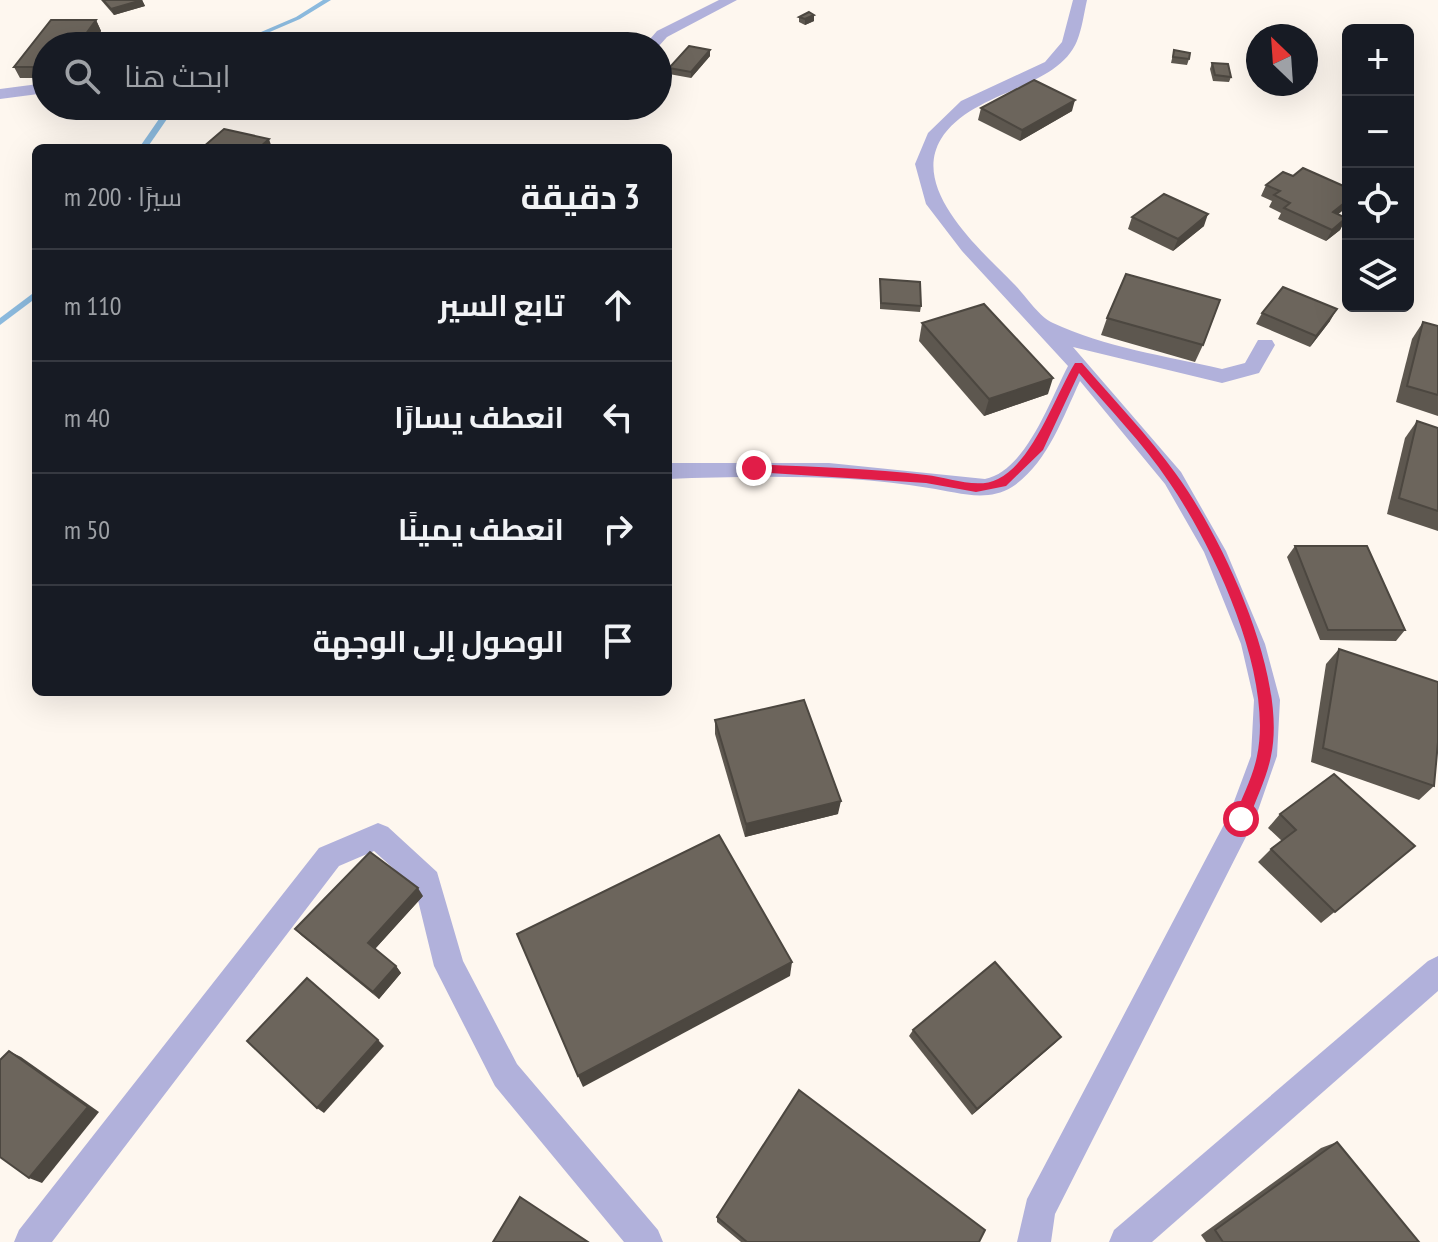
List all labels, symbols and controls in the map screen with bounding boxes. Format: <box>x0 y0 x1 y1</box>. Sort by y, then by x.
north arrow <box>1246 24 1318 96</box>
map controls <box>1342 24 1414 312</box>
button: + <box>1342 24 1414 96</box>
search box <box>32 32 672 120</box>
icon: search <box>60 54 104 98</box>
text: ابحث هنا <box>124 56 231 95</box>
button: − <box>1342 96 1414 168</box>
button: locate <box>1342 168 1414 240</box>
text: 3 دقيقة <box>521 174 640 218</box>
text: سيرًا · 200 m <box>64 180 182 213</box>
button: layers <box>1342 240 1414 312</box>
icon: ahead <box>596 283 640 327</box>
text: تابع السير <box>439 285 564 324</box>
text: 110 m <box>64 289 122 322</box>
icon: left <box>596 395 640 439</box>
text: انعطف يسارًا <box>394 397 564 436</box>
text: 40 m <box>64 401 110 434</box>
route end <box>736 450 772 486</box>
icon: right <box>596 507 640 551</box>
text: انعطف يمينًا <box>398 509 564 548</box>
text: 50 m <box>64 513 110 546</box>
icon: arrive <box>596 619 640 663</box>
text: الوصول إلى الوجهة <box>313 621 564 660</box>
route start <box>1223 801 1259 837</box>

